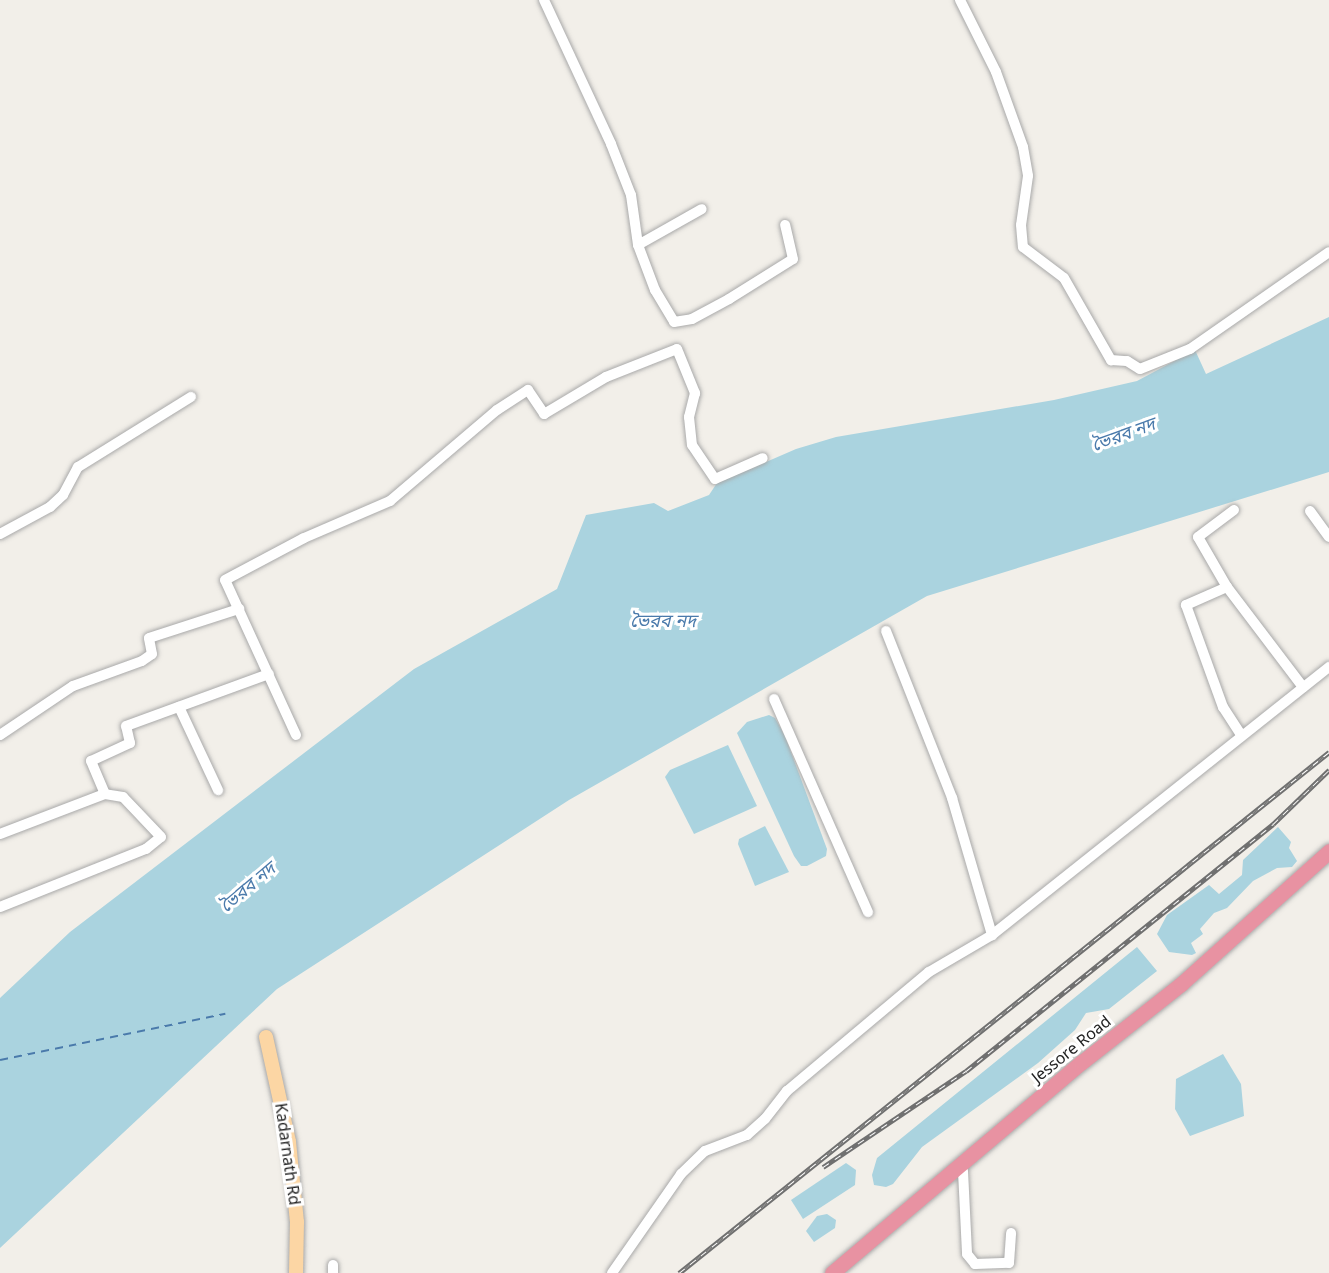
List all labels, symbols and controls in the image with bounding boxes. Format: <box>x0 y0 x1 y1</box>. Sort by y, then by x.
water label: ভৈরব নদ <box>1088 413 1158 455</box>
water label: ভৈরব নদ <box>630 609 696 631</box>
water label: ভৈরব নদ <box>215 858 279 916</box>
street label: Jessore Road <box>1028 1011 1114 1087</box>
street label: Kadarnath Rd <box>271 1102 305 1206</box>

